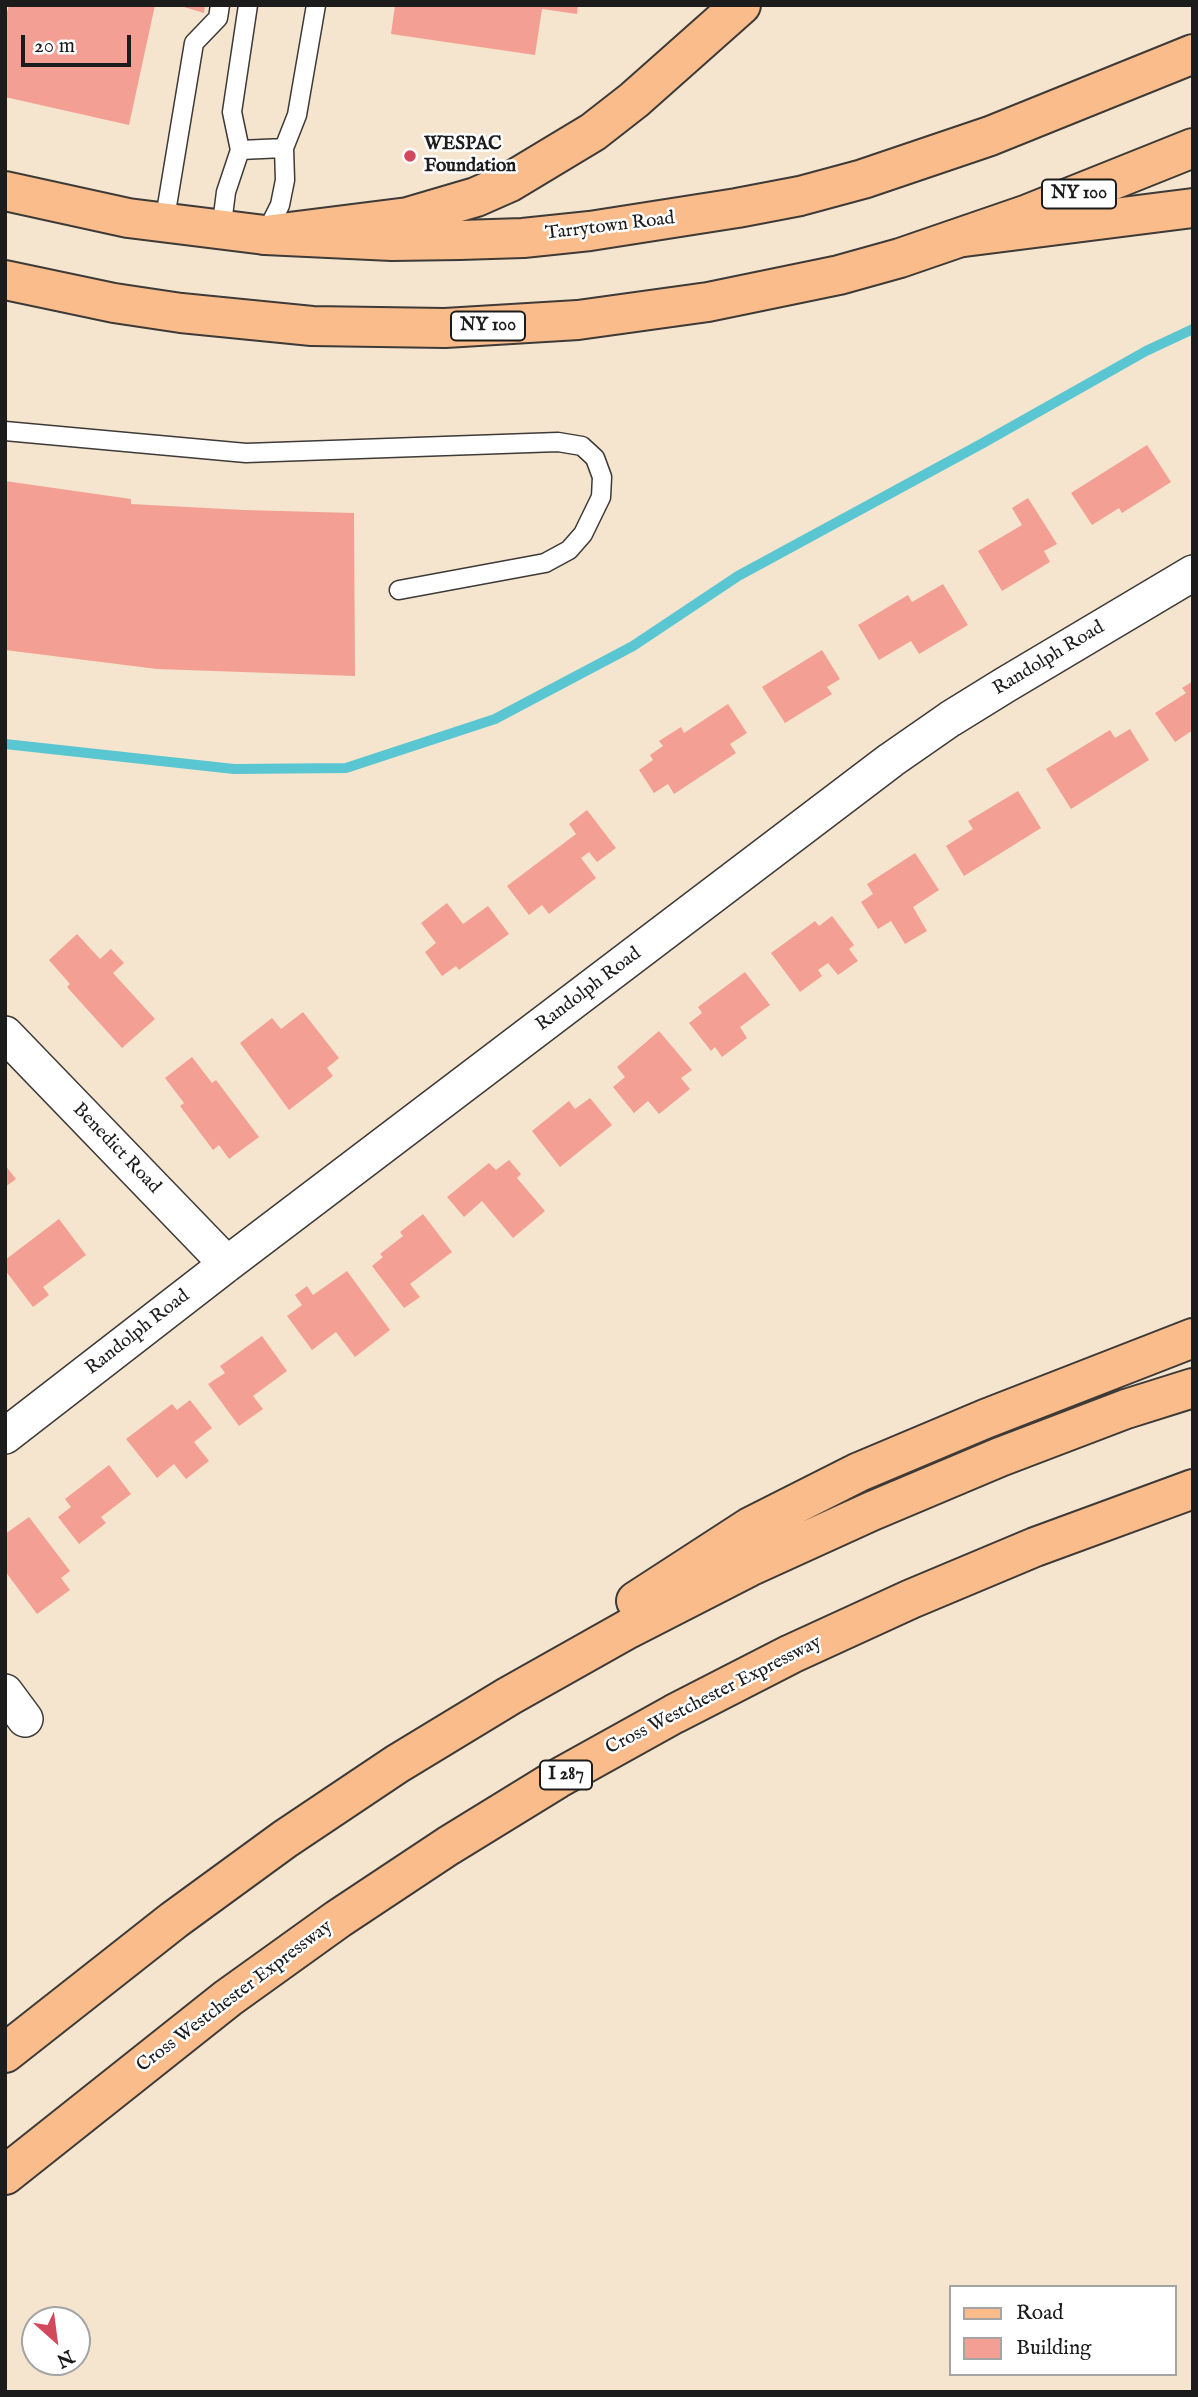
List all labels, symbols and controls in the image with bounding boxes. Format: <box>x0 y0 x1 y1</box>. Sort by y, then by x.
scale bar <box>24 21 135 65</box>
text: 20 m <box>34 33 75 60</box>
place label: WESPAC Foundation <box>424 134 516 178</box>
marker: WESPAC Foundation <box>402 148 418 164</box>
road number: NY 100 <box>1042 180 1116 209</box>
street label: Tarrytown Road <box>544 208 676 246</box>
road number: NY 100 <box>451 312 525 340</box>
street label: Randolph Road <box>989 617 1109 701</box>
street label: Randolph Road <box>532 943 646 1037</box>
street label: Benedict Road <box>67 1099 165 1199</box>
street label: Randolph Road <box>81 1285 195 1381</box>
street label: Cross Westchester Expressway <box>602 1632 826 1760</box>
road number: I 287 <box>540 1760 592 1790</box>
street label: Cross Westchester Expressway <box>133 1916 337 2078</box>
legend <box>950 2285 1177 2376</box>
text: Road <box>1016 2300 1063 2327</box>
north arrow <box>21 2306 91 2376</box>
text: Building <box>1016 2335 1091 2362</box>
text: N <box>52 2343 78 2372</box>

